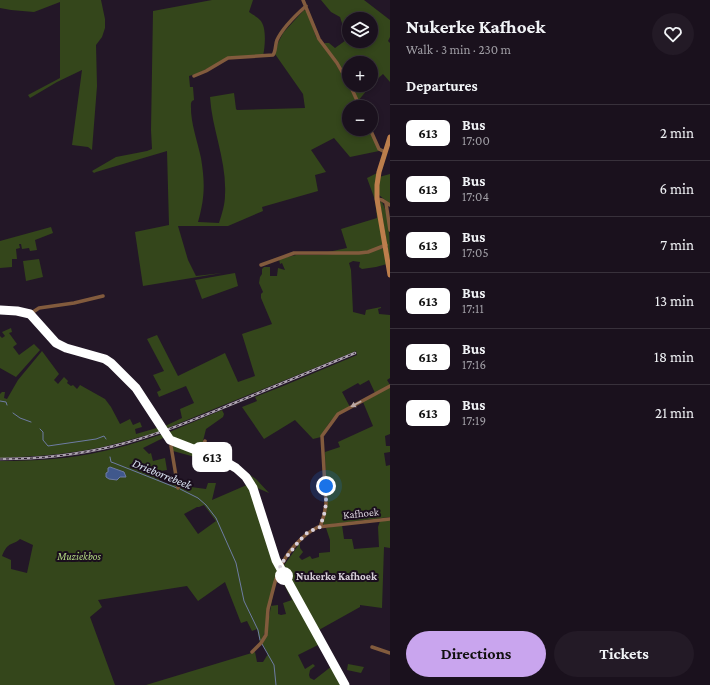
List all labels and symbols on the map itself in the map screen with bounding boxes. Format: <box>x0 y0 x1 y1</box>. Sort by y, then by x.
one-way arrow <box>350 401 362 408</box>
line badge: 613 <box>189 444 235 470</box>
water label: Drieborrebeek <box>130 456 194 493</box>
your location <box>316 476 336 496</box>
street label: Kafhoek <box>342 505 380 521</box>
park label: Muziekbos <box>56 550 101 562</box>
marker: Nukerke Kafhoek <box>275 567 293 585</box>
place label: Nukerke Kafhoek <box>296 570 378 582</box>

